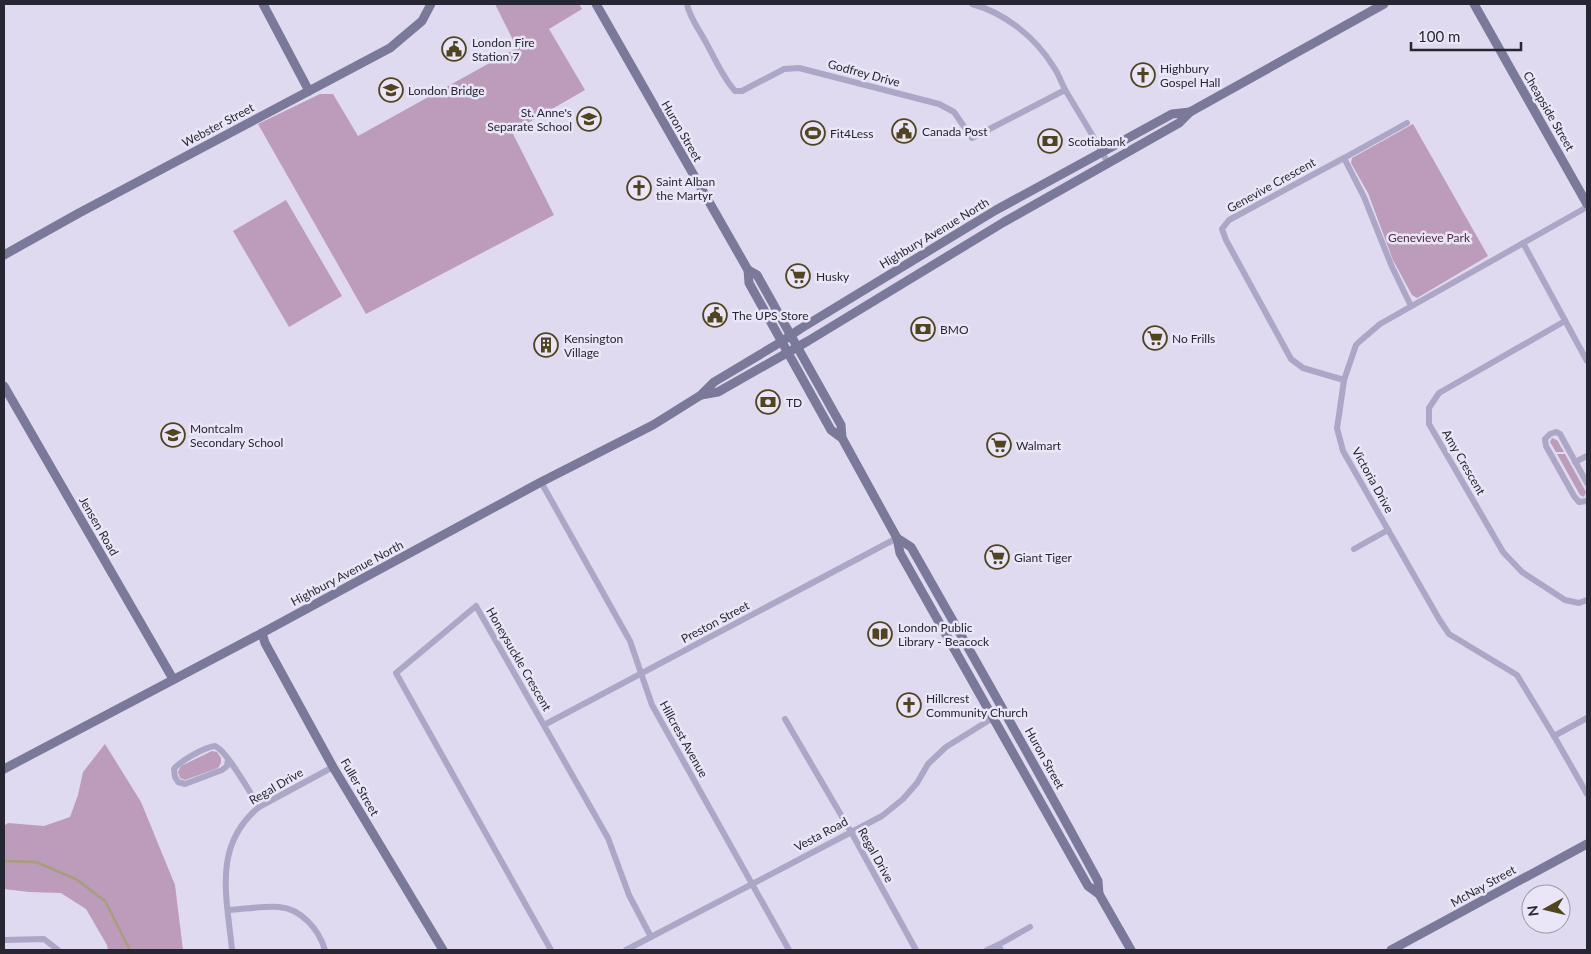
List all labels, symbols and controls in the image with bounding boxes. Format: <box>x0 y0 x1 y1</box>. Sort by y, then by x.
scale bar <box>1411 20 1521 52</box>
text: 100 m <box>1418 27 1460 45</box>
place label: London Fire Station 7 <box>472 35 535 64</box>
public building icon: London Fire Station 7 <box>441 36 467 62</box>
street label: Godfrey Drive <box>826 56 902 90</box>
place label: Highbury Gospel Hall <box>1160 61 1220 90</box>
church icon: Highbury Gospel Hall <box>1130 62 1156 88</box>
street label: Cheapside Street <box>1520 68 1578 154</box>
school or university icon: London Bridge <box>378 77 404 103</box>
place label: London Bridge <box>408 83 485 98</box>
street label: Huron Street <box>658 98 706 165</box>
street label: Webster Street <box>179 99 257 150</box>
place label: St. Anne's Separate School <box>487 105 572 134</box>
school or university icon: St. Anne's Separate School <box>576 106 602 132</box>
public building icon: Canada Post <box>891 118 917 144</box>
sports icon: Fit4Less <box>800 120 826 146</box>
place label: Canada Post <box>922 124 988 139</box>
place label: Fit4Less <box>830 126 873 141</box>
bank icon: Scotiabank <box>1037 128 1063 154</box>
place label: Scotiabank <box>1068 134 1127 149</box>
street label: Genevive Crescent <box>1224 154 1319 216</box>
place label: Saint Alban the Martyr <box>656 174 715 203</box>
church icon: Saint Alban the Martyr <box>626 175 652 201</box>
street label: Highbury Avenue North <box>876 194 992 272</box>
park label: Genevieve Park <box>1388 230 1471 245</box>
supermarket icon: Husky <box>785 263 811 289</box>
place label: Husky <box>816 269 850 284</box>
public building icon: The UPS Store <box>702 302 728 328</box>
place label: The UPS Store <box>732 308 808 323</box>
bank icon: BMO <box>910 316 936 342</box>
place label: BMO <box>940 322 969 337</box>
supermarket icon: No Frills <box>1142 325 1168 351</box>
place label: Kensington Village <box>564 331 623 360</box>
place label: No Frills <box>1172 331 1215 346</box>
building icon: Kensington Village <box>533 332 559 358</box>
bank icon: TD <box>755 389 781 415</box>
place label: TD <box>786 395 802 410</box>
place label: Montcalm Secondary School <box>190 421 283 450</box>
school or university icon: Montcalm Secondary School <box>160 422 186 448</box>
street label: Amy Crescent <box>1439 427 1489 498</box>
supermarket icon: Walmart <box>986 432 1012 458</box>
place label: Walmart <box>1016 438 1062 453</box>
street label: Victoria Drive <box>1349 445 1397 515</box>
street label: Jensen Road <box>76 494 122 558</box>
street label: Highbury Avenue North <box>288 537 406 609</box>
supermarket icon: Giant Tiger <box>984 544 1010 570</box>
place label: Giant Tiger <box>1014 550 1073 565</box>
street label: Preston Street <box>678 597 752 646</box>
street label: Honeysuckle Crescent <box>483 604 555 714</box>
place label: London Public Library - Beacock <box>898 620 990 649</box>
library icon: London Public Library - Beacock <box>867 621 893 647</box>
place label: Hillcrest Community Church <box>926 691 1028 720</box>
church icon: Hillcrest Community Church <box>896 692 922 718</box>
street label: Hillcrest Avenue <box>657 698 711 780</box>
street label: Huron Street <box>1022 725 1068 792</box>
street label: Fuller Street <box>338 756 383 819</box>
street label: Regal Drive <box>246 764 306 808</box>
street label: Vesta Road <box>792 814 850 854</box>
street label: Regal Drive <box>855 825 897 885</box>
street label: McNay Street <box>1448 862 1519 910</box>
north arrow <box>1521 884 1571 934</box>
text: N <box>1523 904 1542 917</box>

